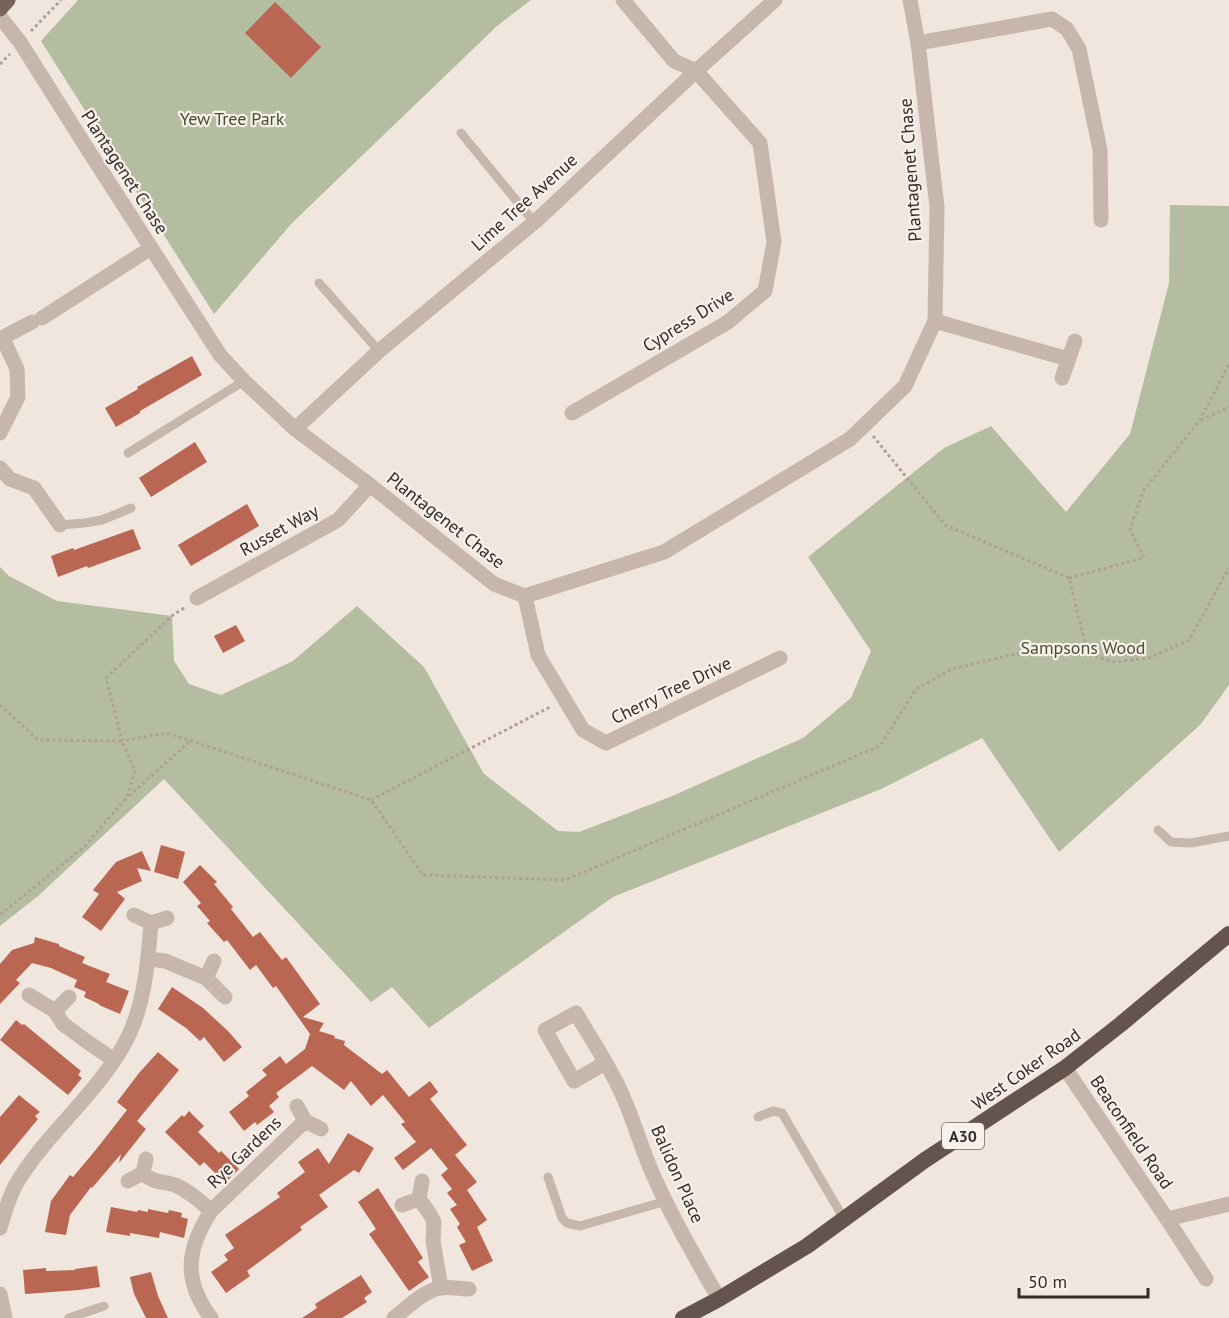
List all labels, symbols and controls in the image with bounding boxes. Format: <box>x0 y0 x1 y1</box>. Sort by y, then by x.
street label: Plantagenet Chase <box>894 98 926 242</box>
street label: Plantagenet Chase <box>76 106 174 238</box>
park label: Yew Tree Park <box>180 107 285 130</box>
street label: Lime Tree Avenue <box>466 148 582 256</box>
street label: Cypress Drive <box>638 283 738 357</box>
street label: Plantagenet Chase <box>382 467 510 573</box>
street label: Russet Way <box>236 499 323 561</box>
park label: Sampsons Wood <box>1020 636 1146 659</box>
street label: Cherry Tree Drive <box>607 651 735 729</box>
street label: West Coker Road <box>967 1023 1085 1115</box>
street label: Beaconfield Road <box>1085 1071 1179 1193</box>
street label: Rye Gardens <box>202 1111 286 1193</box>
street label: Balidon Place <box>646 1122 710 1226</box>
road number: A30 <box>942 1123 984 1149</box>
scale bar <box>1019 1261 1148 1299</box>
text: 50 m <box>1028 1270 1067 1293</box>

